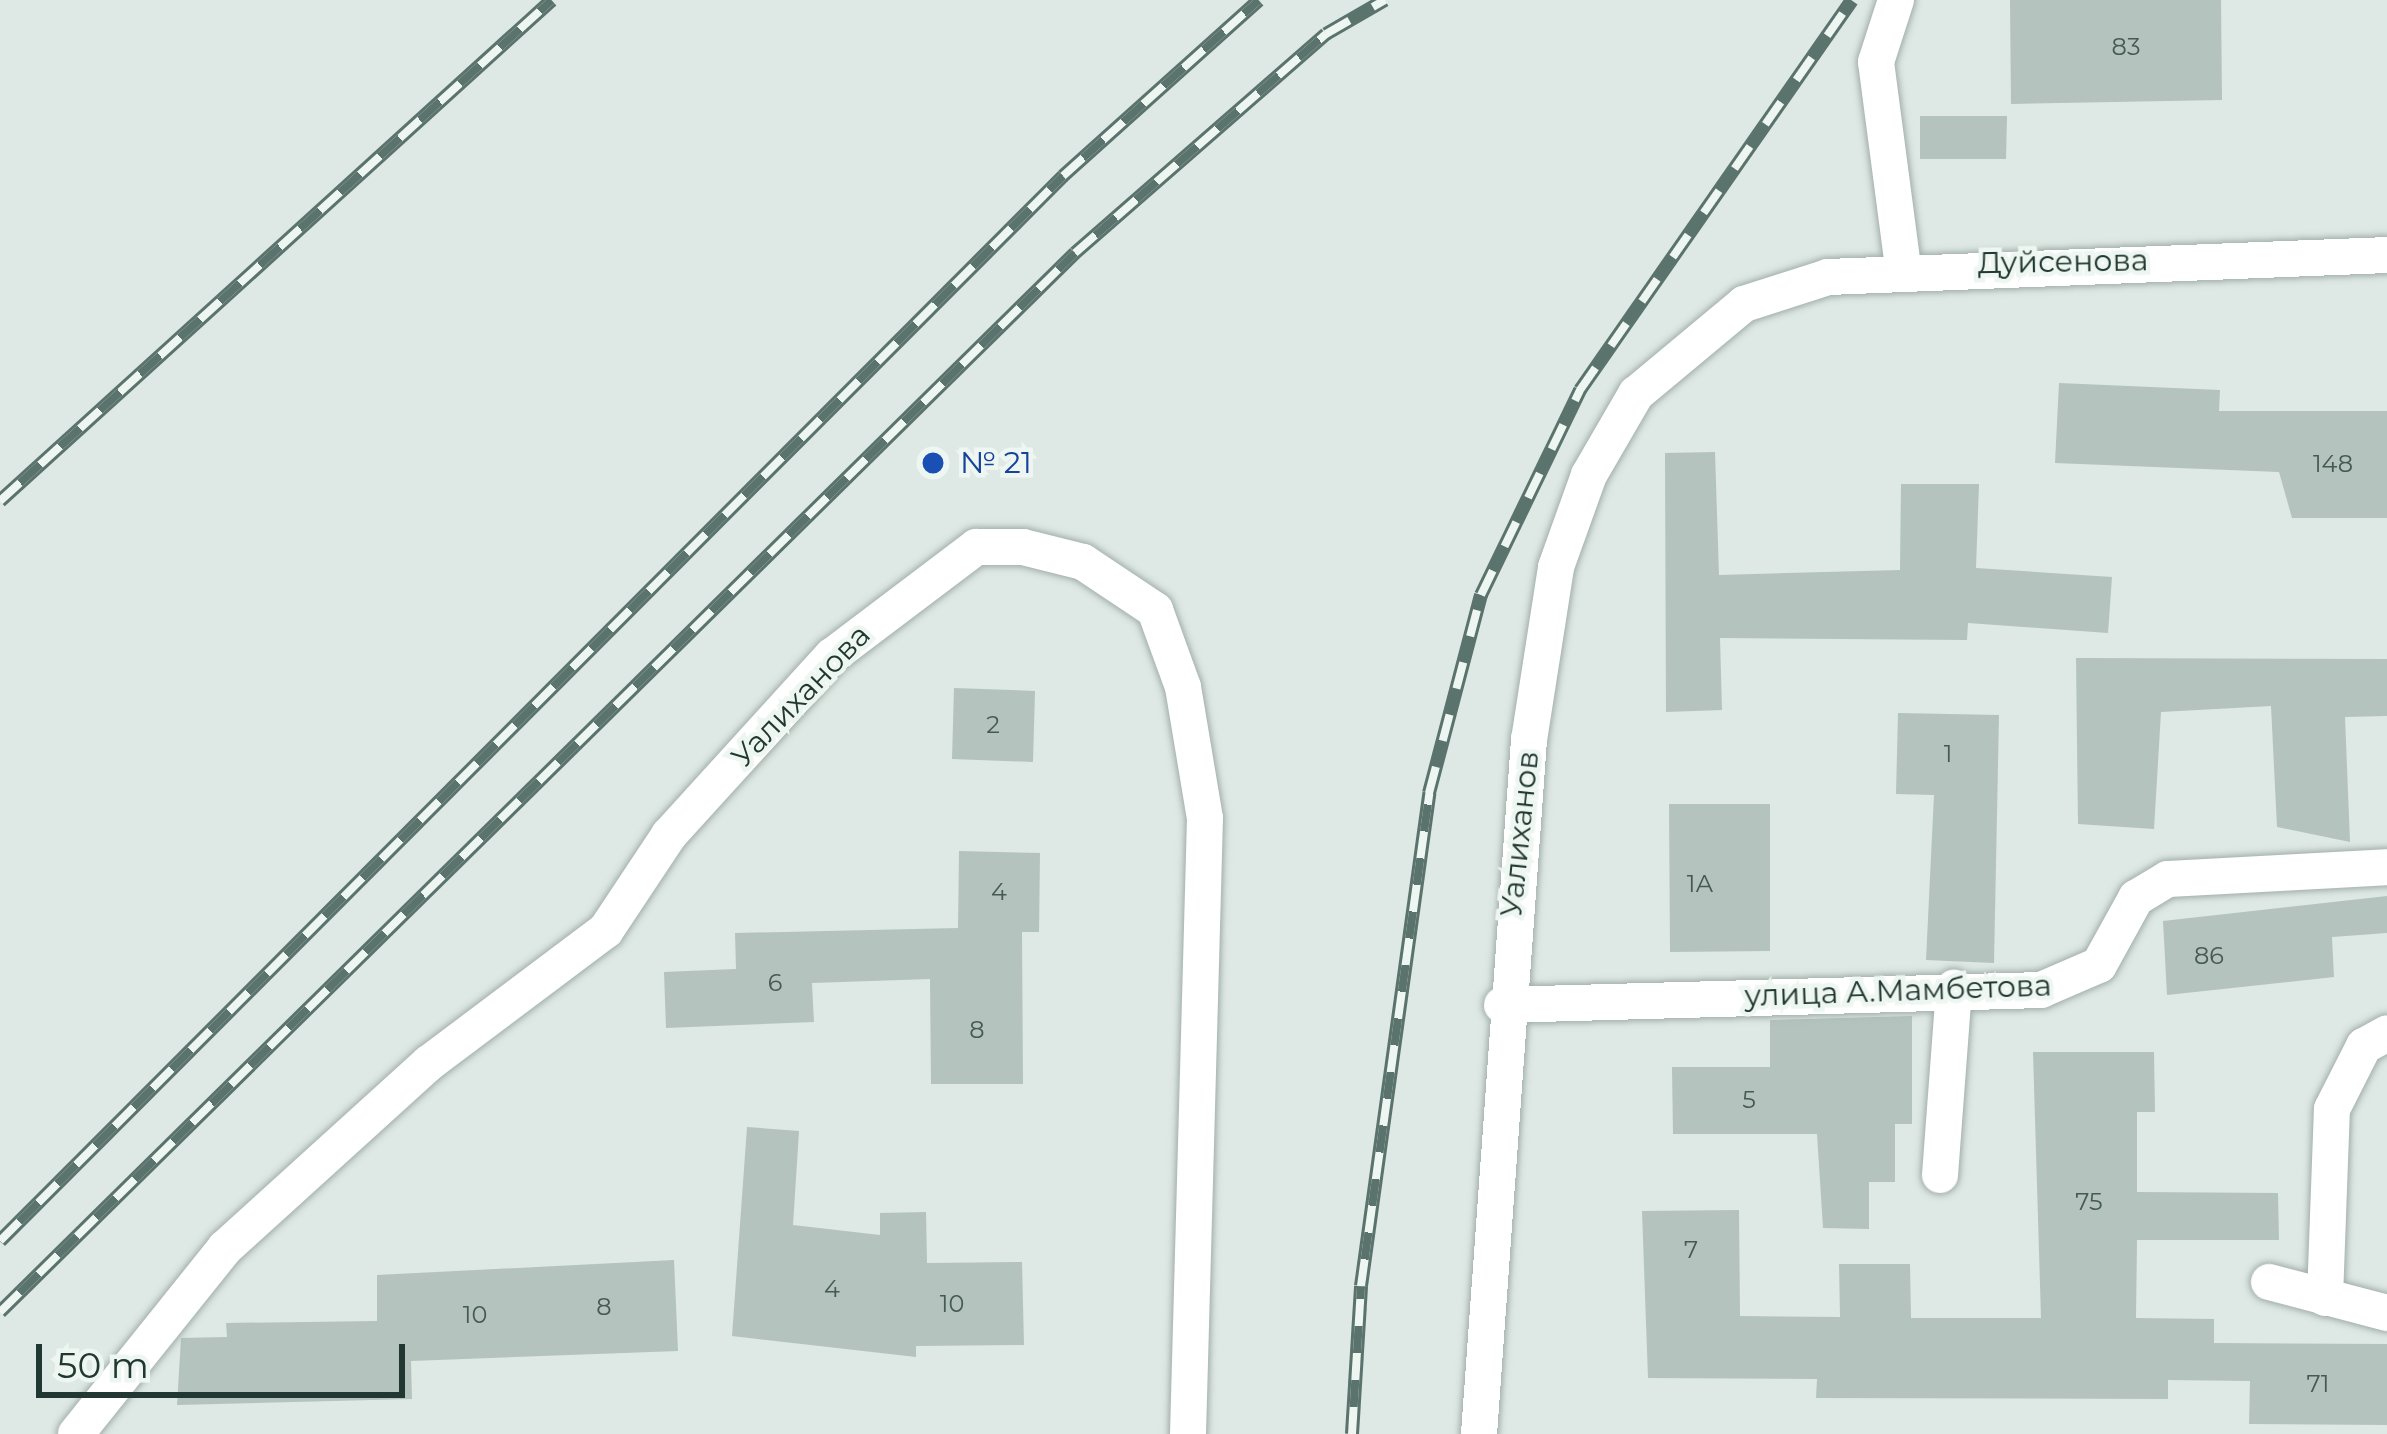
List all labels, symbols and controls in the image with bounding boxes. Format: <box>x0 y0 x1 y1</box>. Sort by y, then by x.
house number: 83 <box>2112 33 2140 61</box>
street label: Дуйсенова <box>1977 243 2149 281</box>
place label: № 21 <box>960 445 1032 481</box>
marker: № 21 <box>917 447 949 479</box>
house number: 148 <box>2313 450 2353 478</box>
street label: Уалиханова <box>724 617 878 775</box>
house number: 2 <box>986 711 1000 739</box>
house number: 1 <box>1944 740 1952 768</box>
street label: Уалиханов <box>1493 749 1547 919</box>
house number: 1А <box>1687 870 1713 898</box>
house number: 4 <box>991 878 1007 906</box>
house number: 86 <box>2194 942 2224 970</box>
street label: улица А.Мамбетова <box>1744 968 2052 1014</box>
house number: 6 <box>768 969 782 997</box>
house number: 8 <box>969 1016 985 1044</box>
house number: 5 <box>1742 1086 1756 1114</box>
house number: 75 <box>2075 1188 2103 1216</box>
house number: 7 <box>1684 1236 1698 1264</box>
house number: 4 <box>824 1275 840 1303</box>
house number: 10 <box>940 1290 964 1318</box>
house number: 8 <box>596 1293 612 1321</box>
house number: 10 <box>463 1301 487 1329</box>
scale bar <box>42 1320 411 1394</box>
text: 50 m <box>57 1343 149 1387</box>
house number: 71 <box>2306 1370 2330 1398</box>

